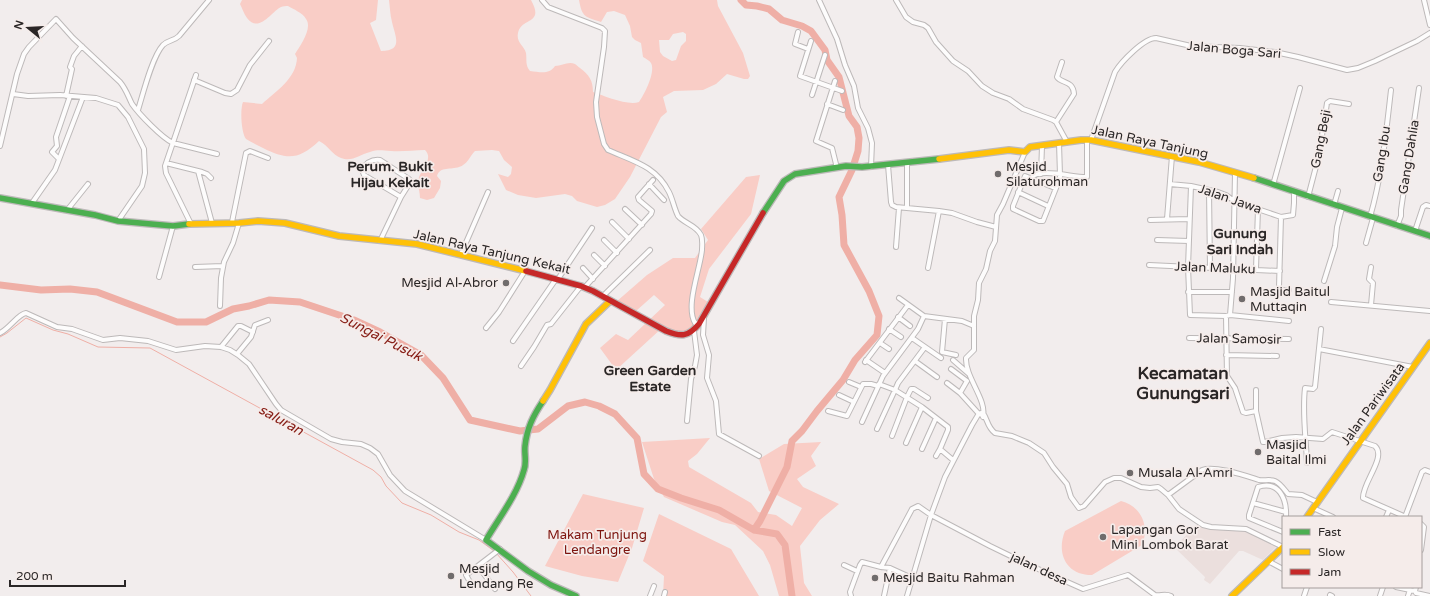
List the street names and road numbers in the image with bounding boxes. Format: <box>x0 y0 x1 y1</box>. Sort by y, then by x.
street label: Jalan Boga Sari <box>1186 38 1282 62</box>
street label: Gang Beji <box>1307 108 1335 170</box>
street label: Gang Dahlia <box>1395 119 1423 195</box>
street label: Jalan Raya Tanjung <box>1090 122 1210 162</box>
street label: Gang Ibu <box>1370 125 1394 183</box>
street label: Jalan Jawa <box>1196 181 1264 217</box>
street label: Jalan Raya Tanjung Kekait <box>412 226 572 278</box>
street label: Jalan Maluku <box>1174 259 1256 277</box>
street label: Jalan Samosir <box>1196 330 1282 348</box>
street label: Jalan Pariwisata <box>1338 360 1408 448</box>
street label: jalan desa <box>1007 548 1070 589</box>

